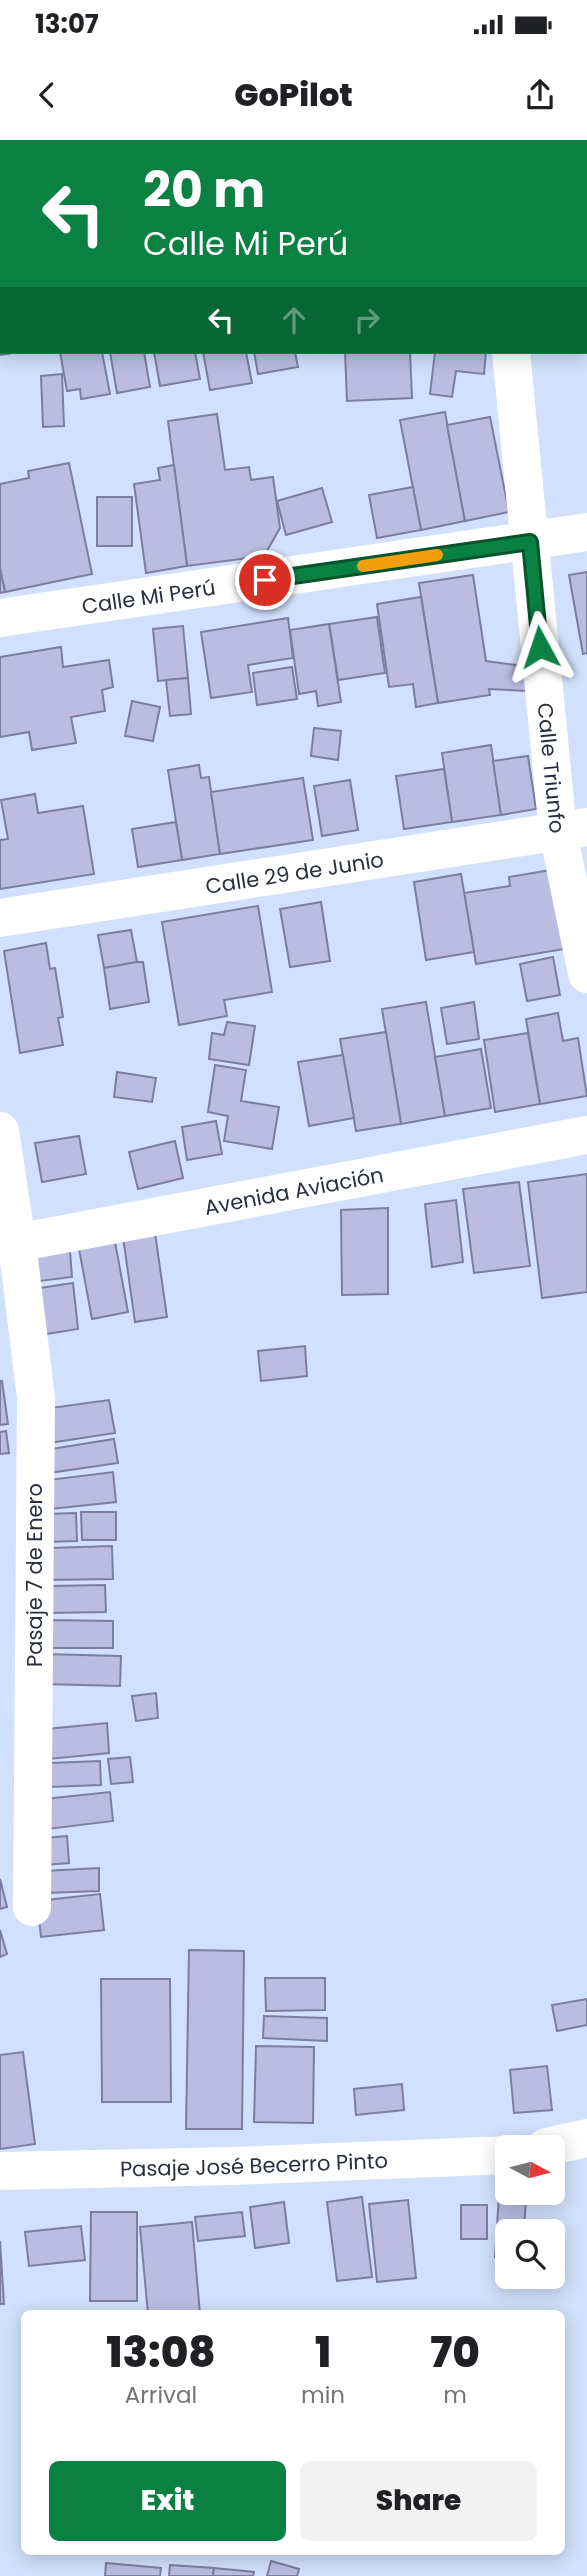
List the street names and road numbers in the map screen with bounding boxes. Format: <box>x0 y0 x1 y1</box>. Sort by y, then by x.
street label: Calle Mi Perú <box>80 572 217 620</box>
street label: Calle Triunfo <box>531 701 573 835</box>
street label: Calle 29 de Junio <box>203 844 386 900</box>
street label: Avenida Aviación <box>202 1159 386 1222</box>
street label: Pasaje 7 de Enero <box>20 1483 49 1667</box>
street label: Pasaje José Becerro Pinto <box>120 2145 388 2183</box>

